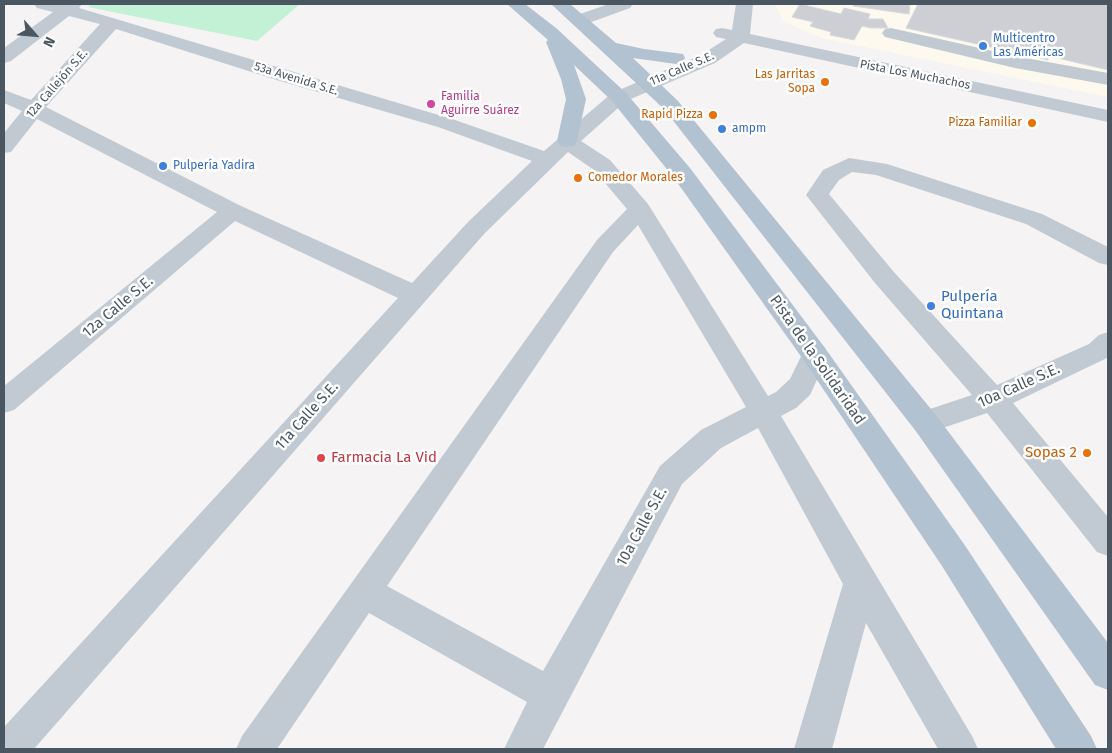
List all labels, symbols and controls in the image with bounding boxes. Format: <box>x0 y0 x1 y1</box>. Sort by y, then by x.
north arrow <box>10 10 60 60</box>
place label: Multicentro Las Américas <box>993 32 1063 60</box>
text: N <box>39 34 58 50</box>
marker: Multicentro Las Américas <box>977 40 989 52</box>
street label: 12a Callejón S.E. <box>23 47 91 121</box>
street label: 11a Calle S.E. <box>648 49 716 89</box>
street label: Pista Los Muchachos <box>858 57 972 93</box>
street label: 53a Avenida S.E. <box>252 59 340 99</box>
place label: Las Jarritas Sopa <box>755 68 815 96</box>
marker: Las Jarritas Sopa <box>819 76 831 88</box>
place label: Familia Aguirre Suárez <box>441 90 519 118</box>
marker: Familia Aguirre Suárez <box>425 98 437 110</box>
place label: Rapid Pizza <box>641 108 703 122</box>
marker: Rapid Pizza <box>707 109 719 121</box>
place label: Pizza Familiar <box>948 116 1022 130</box>
marker: Pizza Familiar <box>1026 117 1038 129</box>
place label: ampm <box>732 122 766 136</box>
marker: ampm <box>716 123 728 135</box>
place label: Pulpería Yadira <box>173 159 255 173</box>
marker: Pulpería Yadira <box>157 160 169 172</box>
place label: Comedor Morales <box>588 171 683 185</box>
marker: Comedor Morales <box>572 172 584 184</box>
street label: 12a Calle S.E. <box>79 272 157 342</box>
place label: Pulpería Quintana <box>941 288 1004 323</box>
street label: Pista de la Solidaridad <box>766 292 868 428</box>
marker: Pulpería Quintana <box>925 300 937 312</box>
street label: 10a Calle S.E. <box>975 360 1063 412</box>
street label: 11a Calle S.E. <box>272 378 342 454</box>
place label: Sopas 2 <box>1025 444 1077 462</box>
marker: Sopas 2 <box>1081 447 1093 459</box>
place label: Farmacia La Vid <box>331 449 437 467</box>
marker: Farmacia La Vid <box>315 452 327 464</box>
street label: 10a Calle S.E. <box>613 484 671 570</box>

